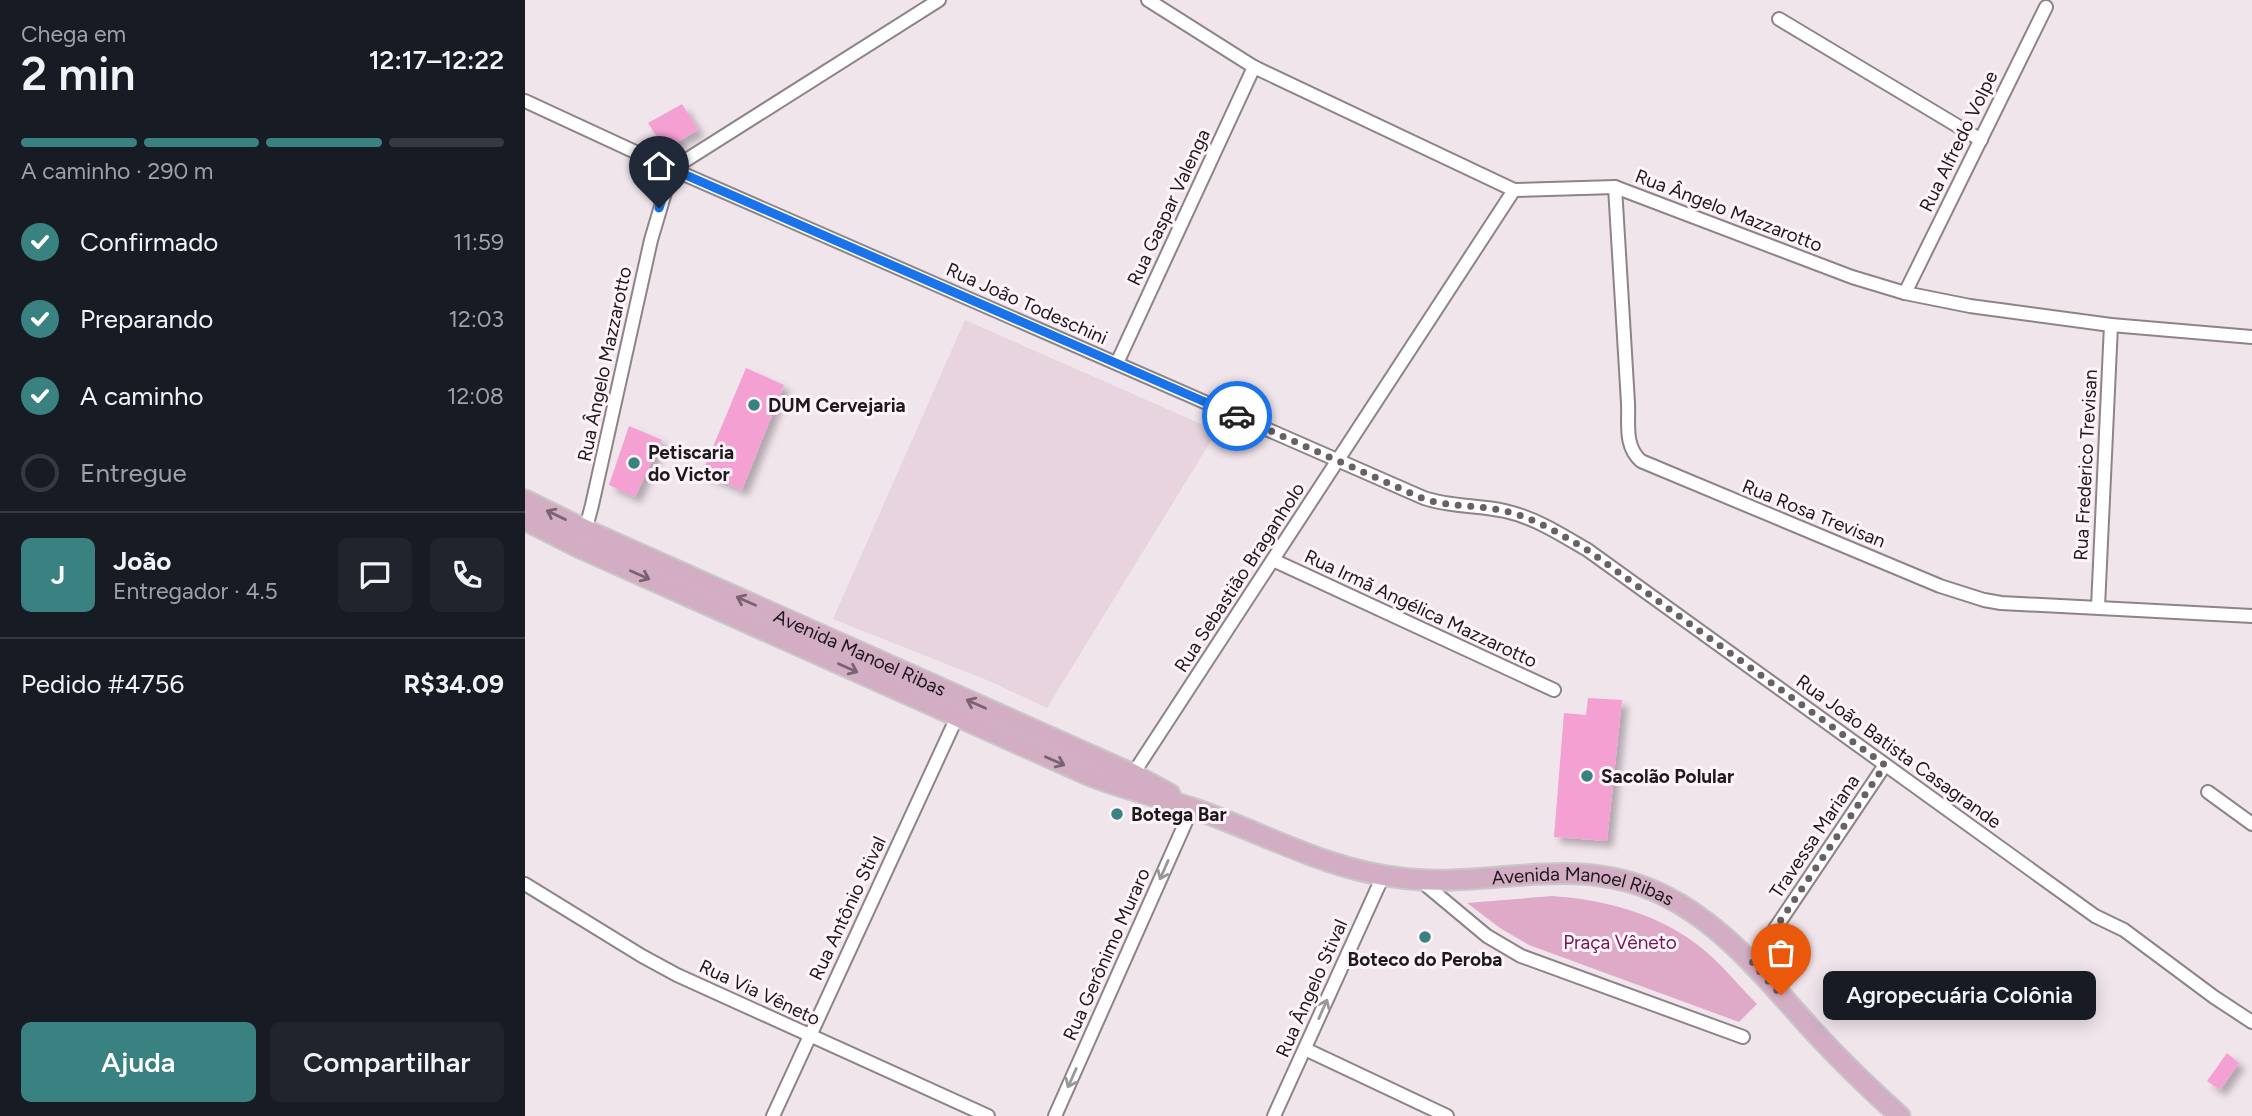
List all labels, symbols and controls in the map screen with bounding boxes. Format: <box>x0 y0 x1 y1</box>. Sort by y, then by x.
text: Chega em <box>21 20 126 48</box>
text: 12:17–12:22 <box>369 44 504 76</box>
text: 2 min <box>21 46 136 102</box>
street label: Rua Alfredo Volpe <box>1914 67 2002 215</box>
street label: Rua Gaspar Valenga <box>1122 125 1215 289</box>
pin <box>629 136 689 208</box>
icon: home <box>640 147 678 185</box>
text: A caminho · 290 m <box>21 157 213 185</box>
street label: Rua Ângelo Mazzarotto <box>1632 164 1826 257</box>
icon: check <box>21 223 59 261</box>
text: Confirmado <box>80 226 218 258</box>
text: 11:59 <box>453 228 504 256</box>
street label: Rua João Todeschini <box>943 258 1111 349</box>
street label: Rua Ângelo Mazzarotto <box>573 265 636 464</box>
icon: check <box>21 300 59 338</box>
text: Preparando <box>80 303 213 335</box>
text: 12:03 <box>449 305 504 333</box>
street label: Rua Frederico Trevisan <box>2069 369 2102 561</box>
icon: check <box>21 377 59 415</box>
text: A caminho <box>80 380 204 412</box>
courier <box>1202 381 1272 451</box>
text: 12:08 <box>447 382 504 410</box>
place label: DUM Cervejaria <box>768 394 906 417</box>
marker: DUM Cervejaria <box>746 397 762 413</box>
icon: car <box>1218 397 1256 435</box>
place label: Petiscaria do Victor <box>648 441 734 486</box>
marker: Petiscaria do Victor <box>626 455 642 471</box>
text: Entregue <box>80 457 187 489</box>
street label: Rua Rosa Trevisan <box>1739 474 1889 553</box>
street label: Rua Sebastião Braganholo <box>1169 478 1309 676</box>
one-way arrow <box>546 507 567 521</box>
button: chat <box>338 538 412 612</box>
button: phone <box>430 538 504 612</box>
street label: Rua Irmã Angélica Mazzarotto <box>1301 544 1541 673</box>
text: João <box>113 545 171 577</box>
text: J <box>51 559 65 591</box>
one-way arrow <box>629 569 650 582</box>
text: Entregador · 4.5 <box>113 577 278 605</box>
one-way arrow <box>736 594 757 607</box>
street label: Avenida Manoel Ribas <box>770 604 950 701</box>
one-way arrow <box>837 662 858 675</box>
text: Pedido #4756 <box>21 668 184 700</box>
text: R$34.09 <box>404 668 504 700</box>
street label: Rua João Batista Casagrande <box>1792 669 2006 833</box>
one-way arrow <box>966 697 987 710</box>
one-way arrow <box>1044 755 1066 768</box>
place label: Sacolão Polular <box>1601 765 1734 788</box>
marker: Sacolão Polular <box>1579 768 1595 784</box>
street label: Travessa Mariana <box>1765 770 1864 903</box>
place label: Botega Bar <box>1131 803 1227 826</box>
marker: Botega Bar <box>1109 806 1125 822</box>
street label: Rua Antônio Stival <box>804 833 891 984</box>
one-way arrow <box>1157 859 1170 880</box>
street label: Avenida Manoel Ribas <box>1491 862 1678 911</box>
street label: Rua Gerônimo Muraro <box>1058 864 1155 1044</box>
street label: Rua Ângelo Stival <box>1271 916 1352 1061</box>
pin <box>1751 923 1811 995</box>
marker: Boteco do Peroba <box>1417 929 1433 945</box>
park label: Praça Vêneto <box>1563 931 1677 954</box>
icon: bag <box>1762 934 1800 972</box>
place label: Boteco do Peroba <box>1348 948 1502 971</box>
street label: Rua Via Vêneto <box>696 954 824 1031</box>
callout: Agropecuária Colônia <box>1823 970 2096 1020</box>
text: Agropecuária Colônia <box>1846 981 2073 1009</box>
one-way arrow <box>1317 999 1330 1020</box>
button: Ajuda <box>21 1022 256 1102</box>
button: Compartilhar <box>270 1022 504 1102</box>
one-way arrow <box>1065 1067 1078 1089</box>

